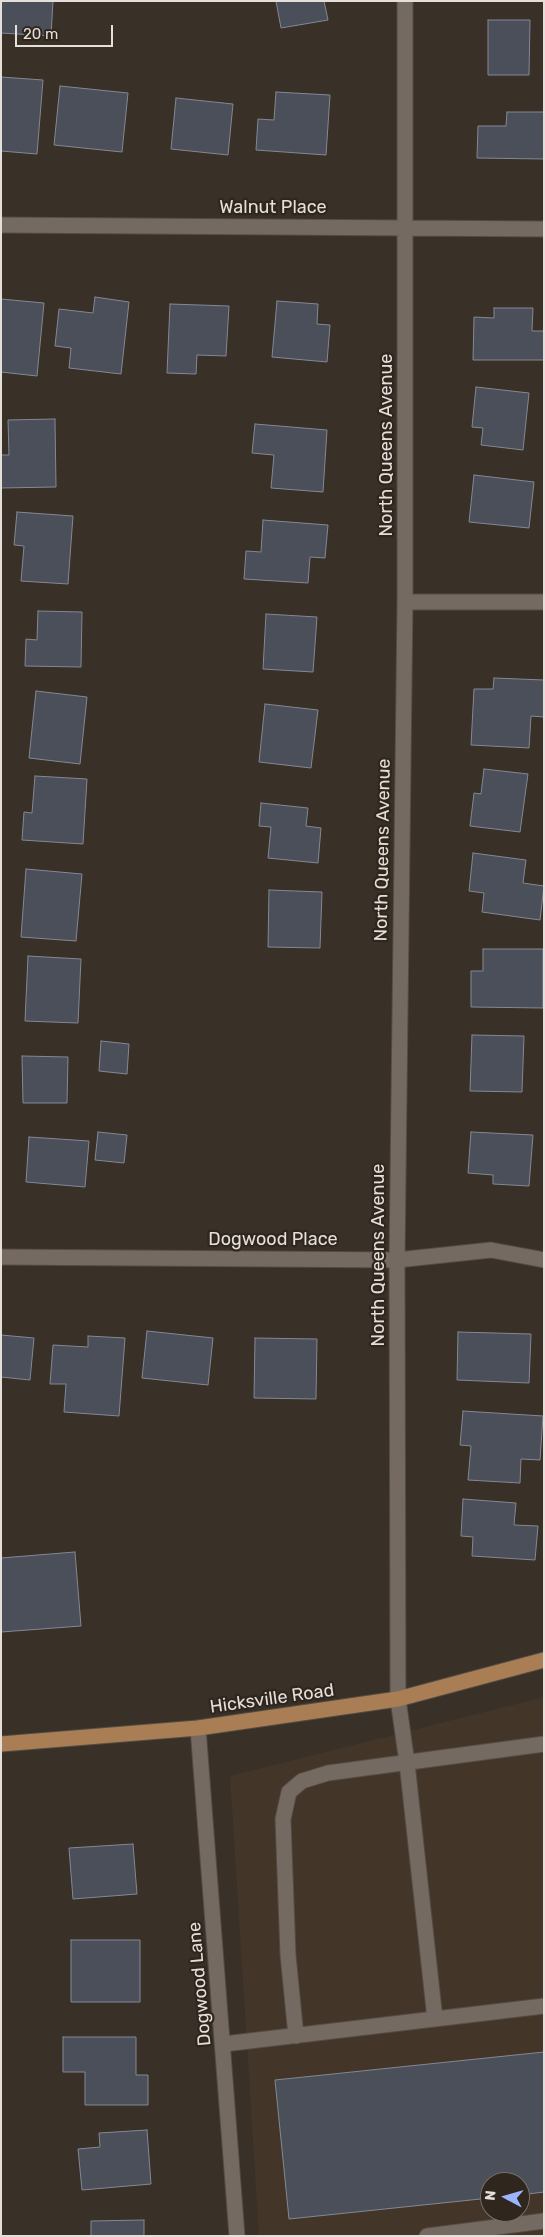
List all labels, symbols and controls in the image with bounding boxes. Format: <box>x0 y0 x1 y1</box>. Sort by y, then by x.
scale bar <box>18 15 115 47</box>
text: 20 m <box>23 25 58 43</box>
street label: Walnut Place <box>219 197 327 219</box>
street label: North Queens Avenue <box>376 354 398 536</box>
street label: North Queens Avenue <box>371 758 395 942</box>
street label: North Queens Avenue <box>368 1164 390 1346</box>
street label: Dogwood Place <box>208 1229 338 1251</box>
street label: Hicksville Road <box>208 1680 336 1718</box>
street label: Dogwood Lane <box>184 1921 216 2047</box>
north arrow <box>480 2172 530 2222</box>
text: N <box>482 2190 500 2201</box>

